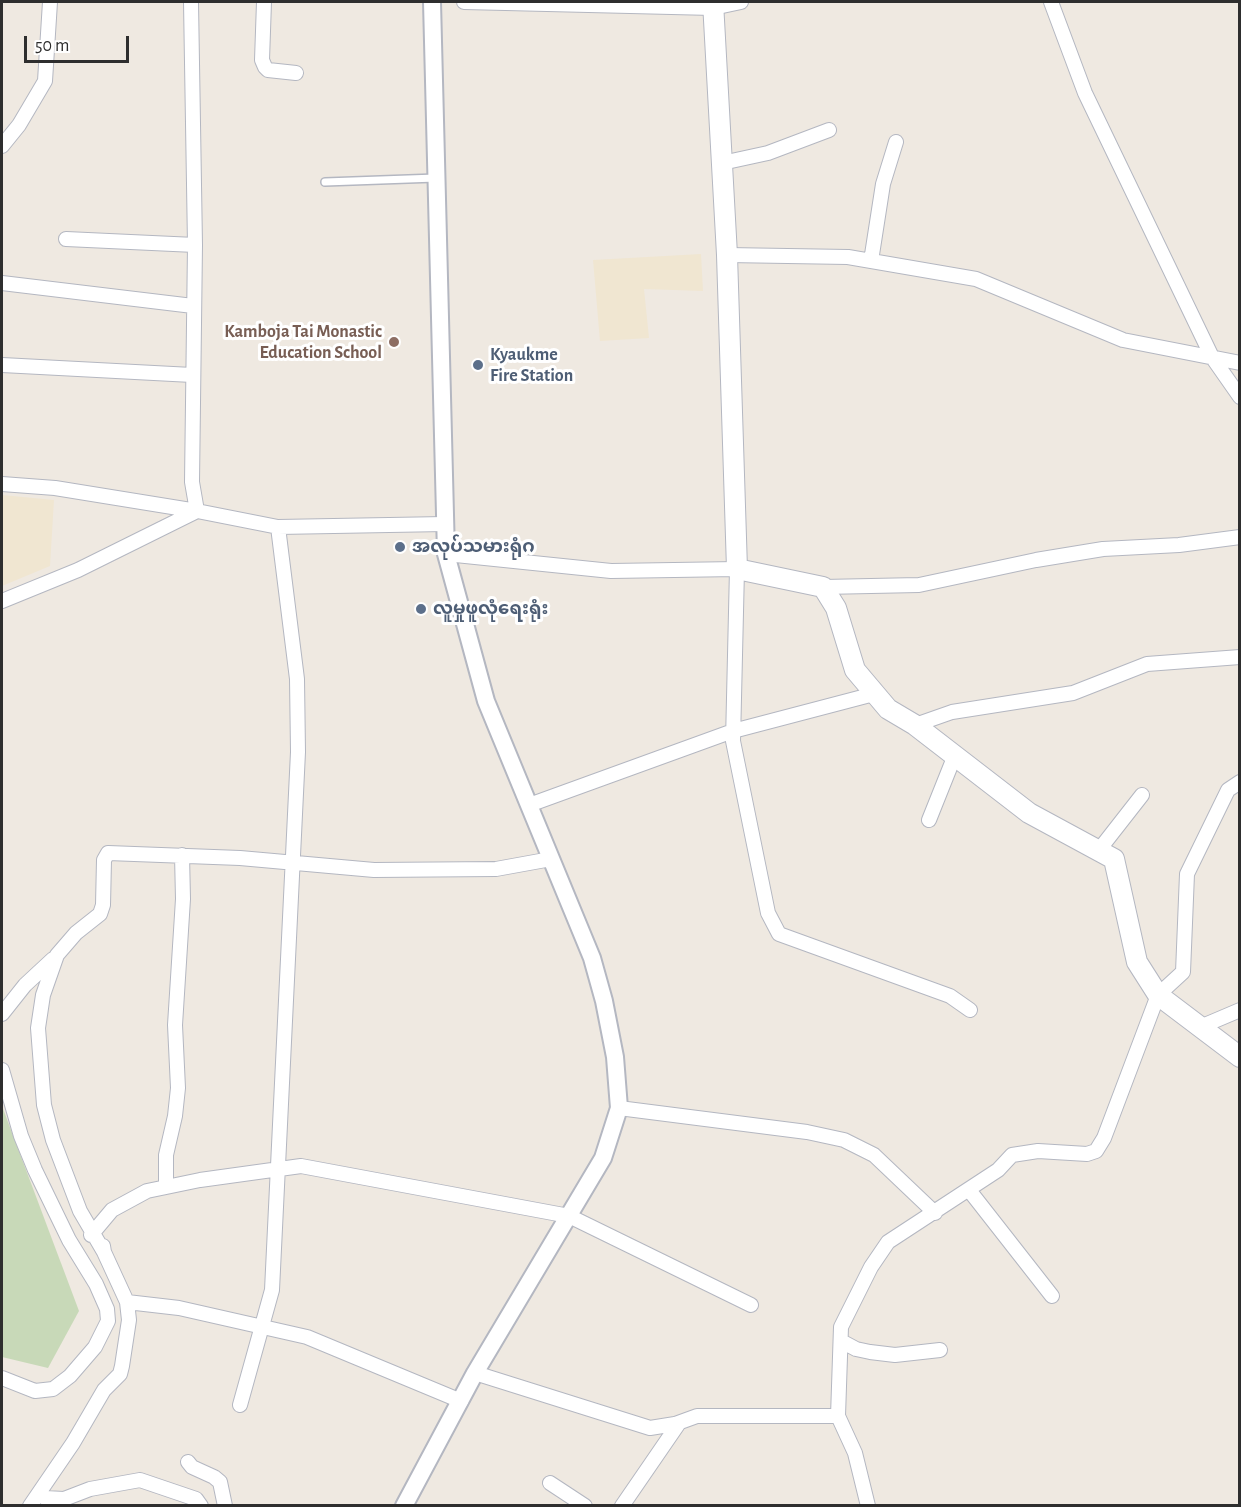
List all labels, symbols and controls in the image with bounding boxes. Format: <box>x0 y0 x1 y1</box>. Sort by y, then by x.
scale bar <box>27 24 132 62</box>
text: 50 m <box>35 37 69 55</box>
place label: Kamboja Tai Monastic Education School <box>224 321 382 364</box>
marker: Kamboja Tai Monastic Education School <box>387 335 401 349</box>
place label: Kyaukme Fire Station <box>490 344 573 386</box>
marker: Kyaukme Fire Station <box>471 358 485 372</box>
place label: အလုပ်သမားရုံဂ <box>412 536 535 558</box>
marker: အလုပ်သမားရုံဂ <box>393 540 407 554</box>
place label: လူမှုဖူလုံရေးရုံး <box>433 598 548 620</box>
marker: လူမှုဖူလုံရေးရုံး <box>414 602 428 616</box>

